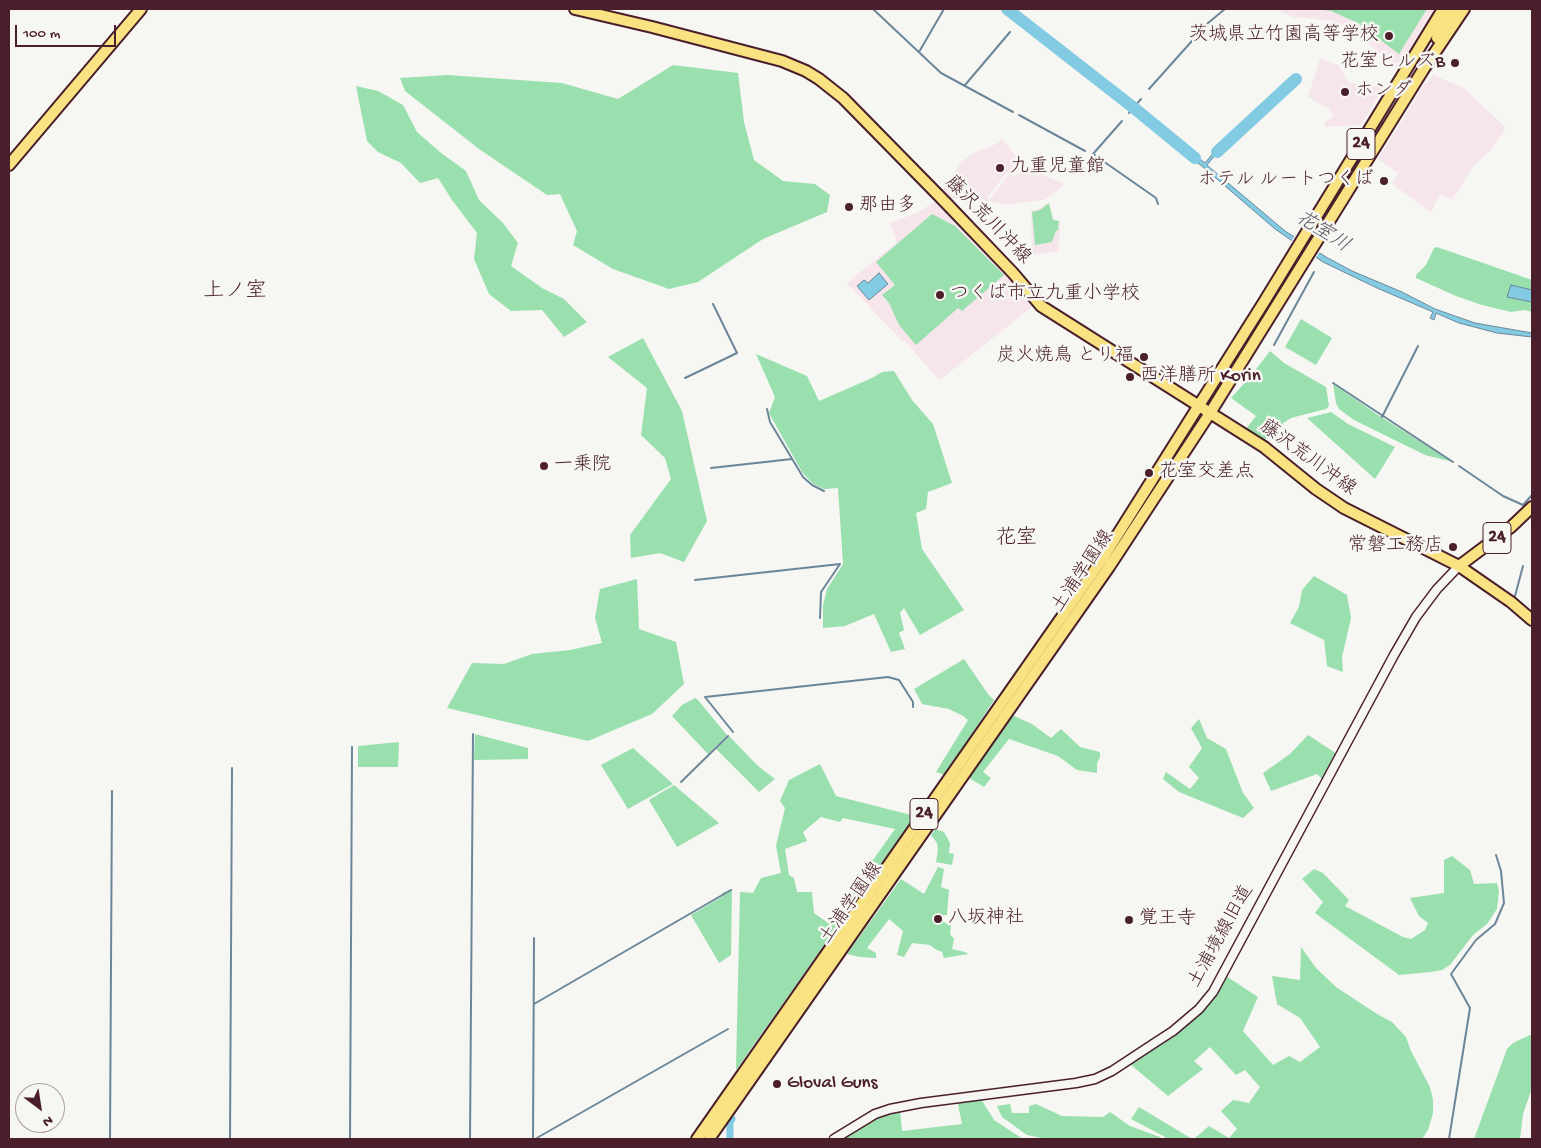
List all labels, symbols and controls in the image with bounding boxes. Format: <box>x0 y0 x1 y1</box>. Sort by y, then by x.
scale bar <box>18 15 119 47</box>
text: 100 m <box>23 25 60 43</box>
place label: 茨城県立竹園高等学校 <box>1189 25 1379 47</box>
marker: 茨城県立竹園高等学校 <box>1383 30 1395 42</box>
place label: 花室ヒルズB <box>1340 52 1445 74</box>
marker: 花室ヒルズB <box>1449 57 1461 69</box>
place label: ホンダ <box>1355 81 1412 103</box>
marker: ホンダ <box>1339 86 1351 98</box>
road number: 24 <box>1347 128 1375 160</box>
place label: 九重児童館 <box>1010 157 1105 179</box>
marker: 九重児童館 <box>994 162 1006 174</box>
place label: ホテル ルートつくば <box>1198 170 1374 192</box>
street label: 藤沢荒川沖線 <box>939 172 1035 270</box>
marker: ホテル ルートつくば <box>1378 175 1390 187</box>
place label: 那由多 <box>859 196 916 218</box>
marker: 那由多 <box>843 201 855 213</box>
water label: 花室川 <box>1290 207 1354 259</box>
district label: 上ノ室 <box>204 280 266 306</box>
place label: つくば市立九重小学校 <box>950 284 1140 306</box>
marker: つくば市立九重小学校 <box>934 289 946 301</box>
place label: 炭火焼鳥 とり福 <box>997 346 1134 368</box>
marker: 炭火焼鳥 とり福 <box>1138 351 1150 363</box>
place label: 西洋膳所 Korin <box>1140 366 1261 388</box>
marker: 西洋膳所 Korin <box>1124 371 1136 383</box>
street label: 藤沢荒川沖線 <box>1254 416 1360 502</box>
place label: 一乗院 <box>554 455 611 477</box>
marker: 一乗院 <box>538 460 550 472</box>
place label: 花室交差点 <box>1159 462 1254 484</box>
marker: 花室交差点 <box>1143 467 1155 479</box>
road number: 24 <box>1483 522 1511 554</box>
street label: 土浦学園線 <box>1048 526 1120 618</box>
district label: 花室 <box>995 527 1037 553</box>
place label: 常磐工務店 <box>1348 536 1443 558</box>
marker: 常磐工務店 <box>1447 541 1459 553</box>
road number: 24 <box>910 799 938 830</box>
street label: 土浦学園線 <box>815 859 889 949</box>
street label: 土浦境線旧道 <box>1184 882 1260 992</box>
place label: 八坂神社 <box>948 908 1024 930</box>
place label: 覚王寺 <box>1139 909 1196 931</box>
marker: 八坂神社 <box>932 913 944 925</box>
marker: 覚王寺 <box>1123 914 1135 926</box>
place label: Gloval Guns <box>787 1073 878 1095</box>
marker: Gloval Guns <box>771 1078 783 1090</box>
north arrow <box>15 1083 65 1133</box>
text: N <box>39 1111 56 1130</box>

